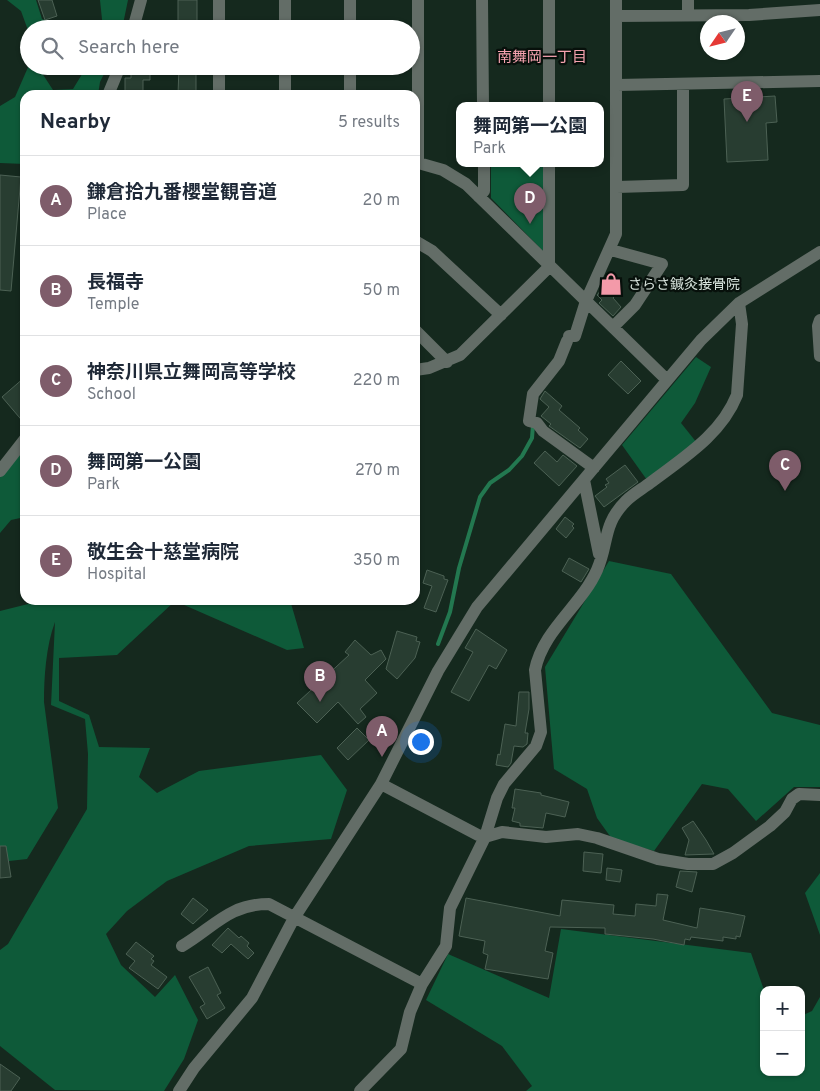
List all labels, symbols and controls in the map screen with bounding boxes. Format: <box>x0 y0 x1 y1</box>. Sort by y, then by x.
north arrow <box>700 15 745 60</box>
search box <box>20 20 420 75</box>
icon: search <box>38 34 66 62</box>
text: Search here <box>78 36 180 60</box>
district label: 南舞岡一丁目 <box>497 49 587 68</box>
pin: E <box>731 81 763 122</box>
popup <box>456 102 604 167</box>
text: Nearby <box>40 109 111 136</box>
text: 5 results <box>338 113 400 133</box>
text: 舞岡第一公園 <box>473 115 587 139</box>
text: Park <box>473 139 506 159</box>
text: 鎌倉拾九番櫻堂観音道 <box>87 181 277 205</box>
pin: D <box>514 183 546 224</box>
text: A <box>50 191 62 211</box>
text: 20 m <box>363 191 400 211</box>
text: Place <box>87 205 127 225</box>
text: 長福寺 <box>87 271 144 295</box>
shop icon: さらさ鍼灸接骨院 <box>598 271 624 297</box>
place label: さらさ鍼灸接骨院 <box>628 277 740 294</box>
text: B <box>50 281 62 301</box>
text: 50 m <box>363 281 400 301</box>
text: Temple <box>87 295 139 315</box>
text: 神奈川県立舞岡高等学校 <box>87 361 296 385</box>
text: C <box>51 371 61 391</box>
text: 220 m <box>353 371 400 391</box>
text: School <box>87 385 136 405</box>
pin: C <box>769 450 801 491</box>
text: 舞岡第一公園 <box>87 451 201 475</box>
text: D <box>50 461 62 481</box>
text: 270 m <box>355 461 400 481</box>
text: Park <box>87 475 120 495</box>
text: 敬生会十慈堂病院 <box>87 541 239 565</box>
text: E <box>51 551 61 571</box>
text: 350 m <box>353 551 400 571</box>
text: Hospital <box>87 565 146 585</box>
pin: B <box>304 661 336 702</box>
pin: A <box>366 716 398 757</box>
your location <box>408 729 434 755</box>
map controls <box>760 986 805 1076</box>
button: + <box>760 986 805 1031</box>
button: − <box>760 1031 805 1076</box>

